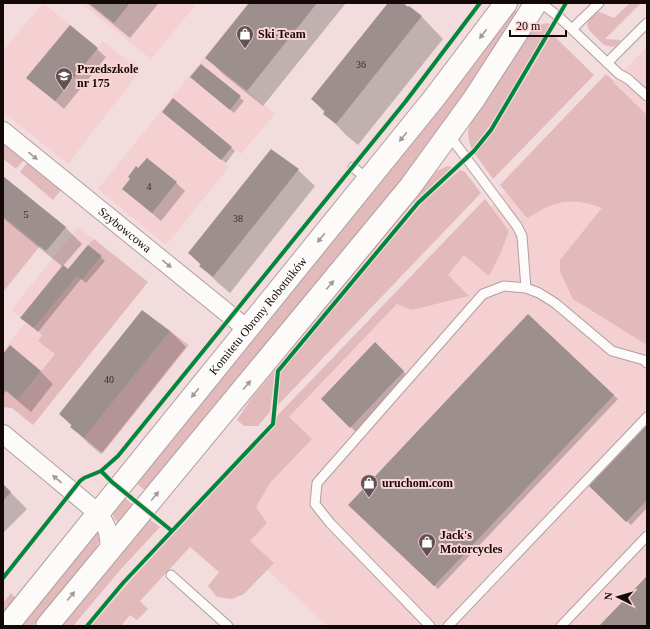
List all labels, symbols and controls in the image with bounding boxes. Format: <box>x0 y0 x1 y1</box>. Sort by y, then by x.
scale bar <box>510 12 566 38</box>
text: 20 m <box>516 19 541 33</box>
shop icon: Ski Team <box>235 24 255 49</box>
place label: Ski Team <box>258 27 306 41</box>
one-way arrow <box>479 29 487 40</box>
house number: 36 <box>356 59 366 70</box>
place label: Przedszkole nr 175 <box>77 62 139 90</box>
school or university icon: Przedszkole nr 175 <box>54 66 74 91</box>
one-way arrow <box>399 131 407 142</box>
one-way arrow <box>28 151 39 160</box>
house number: 4 <box>147 181 152 192</box>
street label: Szybowcowa <box>96 204 155 256</box>
house number: 5 <box>24 209 29 220</box>
house number: 38 <box>233 213 243 224</box>
one-way arrow <box>317 232 326 243</box>
street label: Komitetu Obrony Robotników <box>206 254 310 378</box>
one-way arrow <box>161 260 172 269</box>
one-way arrow <box>325 280 334 291</box>
house number: 40 <box>104 374 114 385</box>
one-way arrow <box>242 380 251 391</box>
one-way arrow <box>191 388 200 399</box>
shop icon: uruchom.com <box>359 473 379 498</box>
one-way arrow <box>52 475 63 484</box>
place label: uruchom.com <box>382 476 453 490</box>
one-way arrow <box>150 491 159 501</box>
place label: Jack's Motorcycles <box>440 528 503 556</box>
shop icon: Jack's Motorcycles <box>417 532 437 557</box>
north arrow <box>598 577 638 617</box>
one-way arrow <box>67 591 76 601</box>
text: N <box>602 592 614 601</box>

